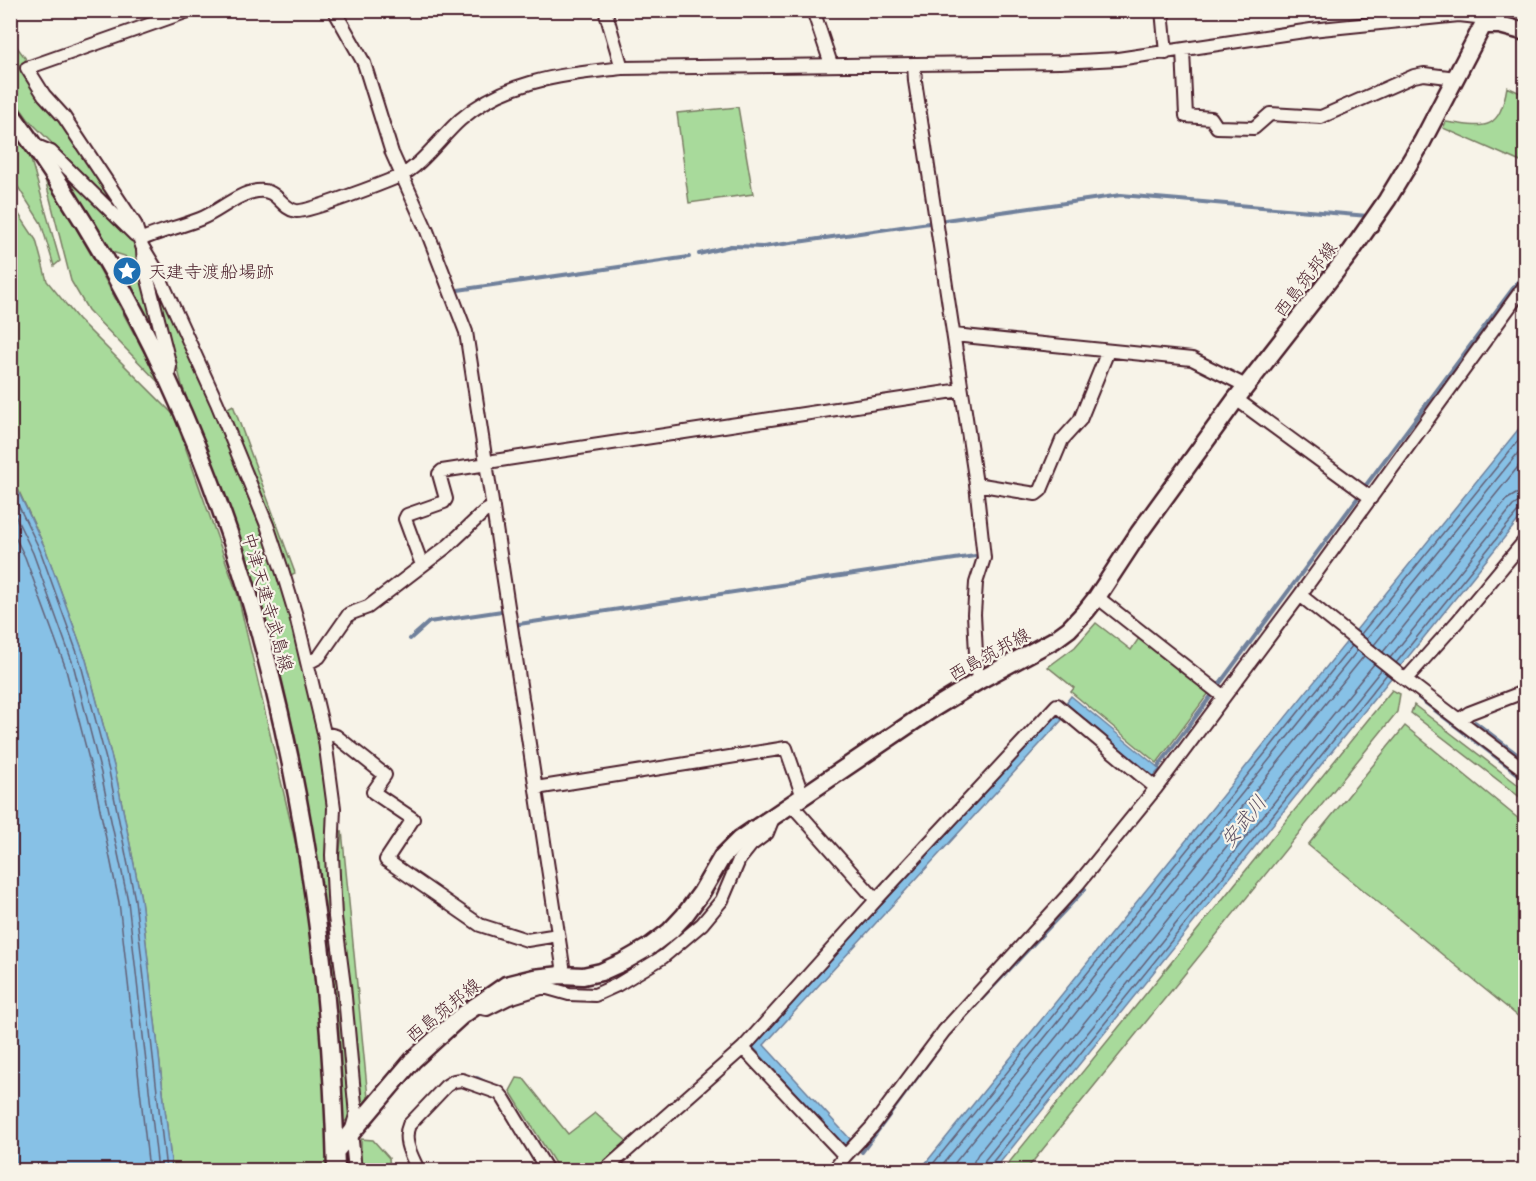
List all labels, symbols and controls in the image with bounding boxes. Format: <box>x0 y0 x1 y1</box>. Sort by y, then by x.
street label: 西島筑邦線 <box>1267 236 1343 322</box>
place icon: 天建寺渡船場跡 <box>111 255 143 287</box>
place label: 天建寺渡船場跡 <box>148 259 274 284</box>
street label: 中津天建寺武島線 <box>236 529 300 675</box>
street label: 西島筑邦線 <box>944 621 1034 687</box>
water label: 安武川 <box>1214 789 1272 853</box>
street label: 西島筑邦線 <box>400 972 486 1048</box>

